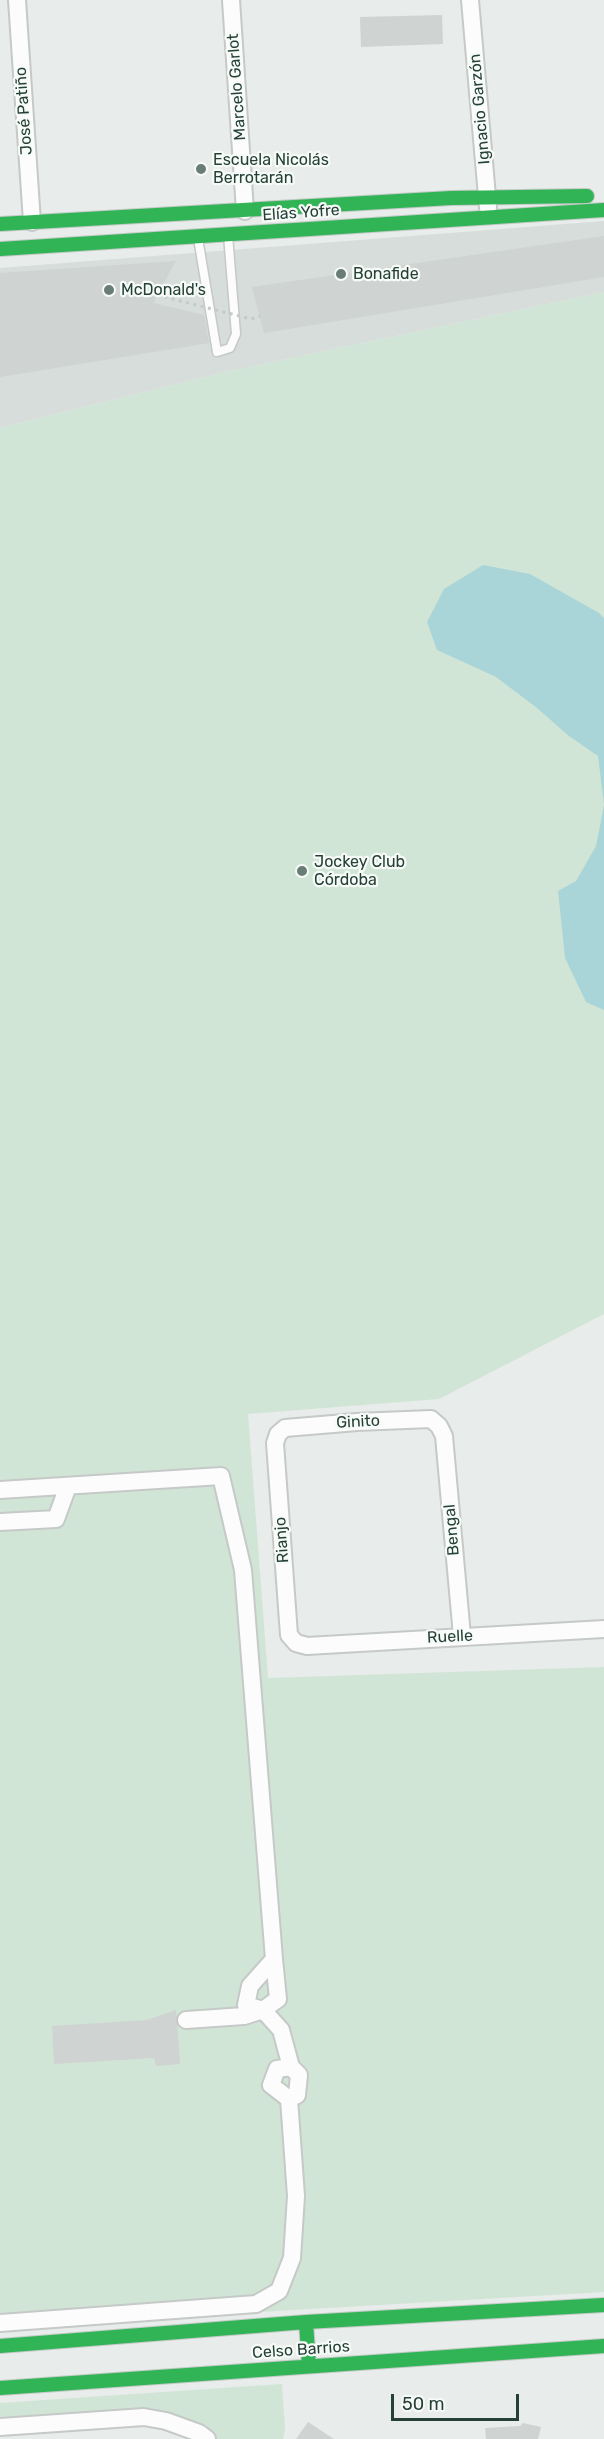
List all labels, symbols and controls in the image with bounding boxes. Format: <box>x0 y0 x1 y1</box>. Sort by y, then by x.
street label: Marcelo Garlot <box>224 33 250 141</box>
street label: Ignacio Garzón <box>466 53 494 165</box>
street label: José Patiño <box>11 66 37 156</box>
place label: Escuela Nicolás Berrotarán <box>213 150 329 188</box>
marker: Escuela Nicolás Berrotarán <box>194 162 208 176</box>
street label: Elías Yofre <box>262 201 340 225</box>
place label: Bonafide <box>353 264 419 284</box>
marker: Bonafide <box>334 267 348 281</box>
place label: McDonald's <box>121 280 206 300</box>
marker: McDonald's <box>102 283 116 297</box>
place label: Jockey Club Córdoba <box>314 852 405 890</box>
marker: Jockey Club Córdoba <box>295 864 309 878</box>
street label: Ginito <box>336 1411 380 1433</box>
street label: Bengal <box>440 1503 464 1557</box>
street label: Rianjo <box>271 1516 293 1564</box>
street label: Ruelle <box>427 1626 473 1648</box>
street label: Celso Barrios <box>252 2337 350 2363</box>
scale bar <box>394 2382 522 2420</box>
text: 50 m <box>402 2393 445 2415</box>

